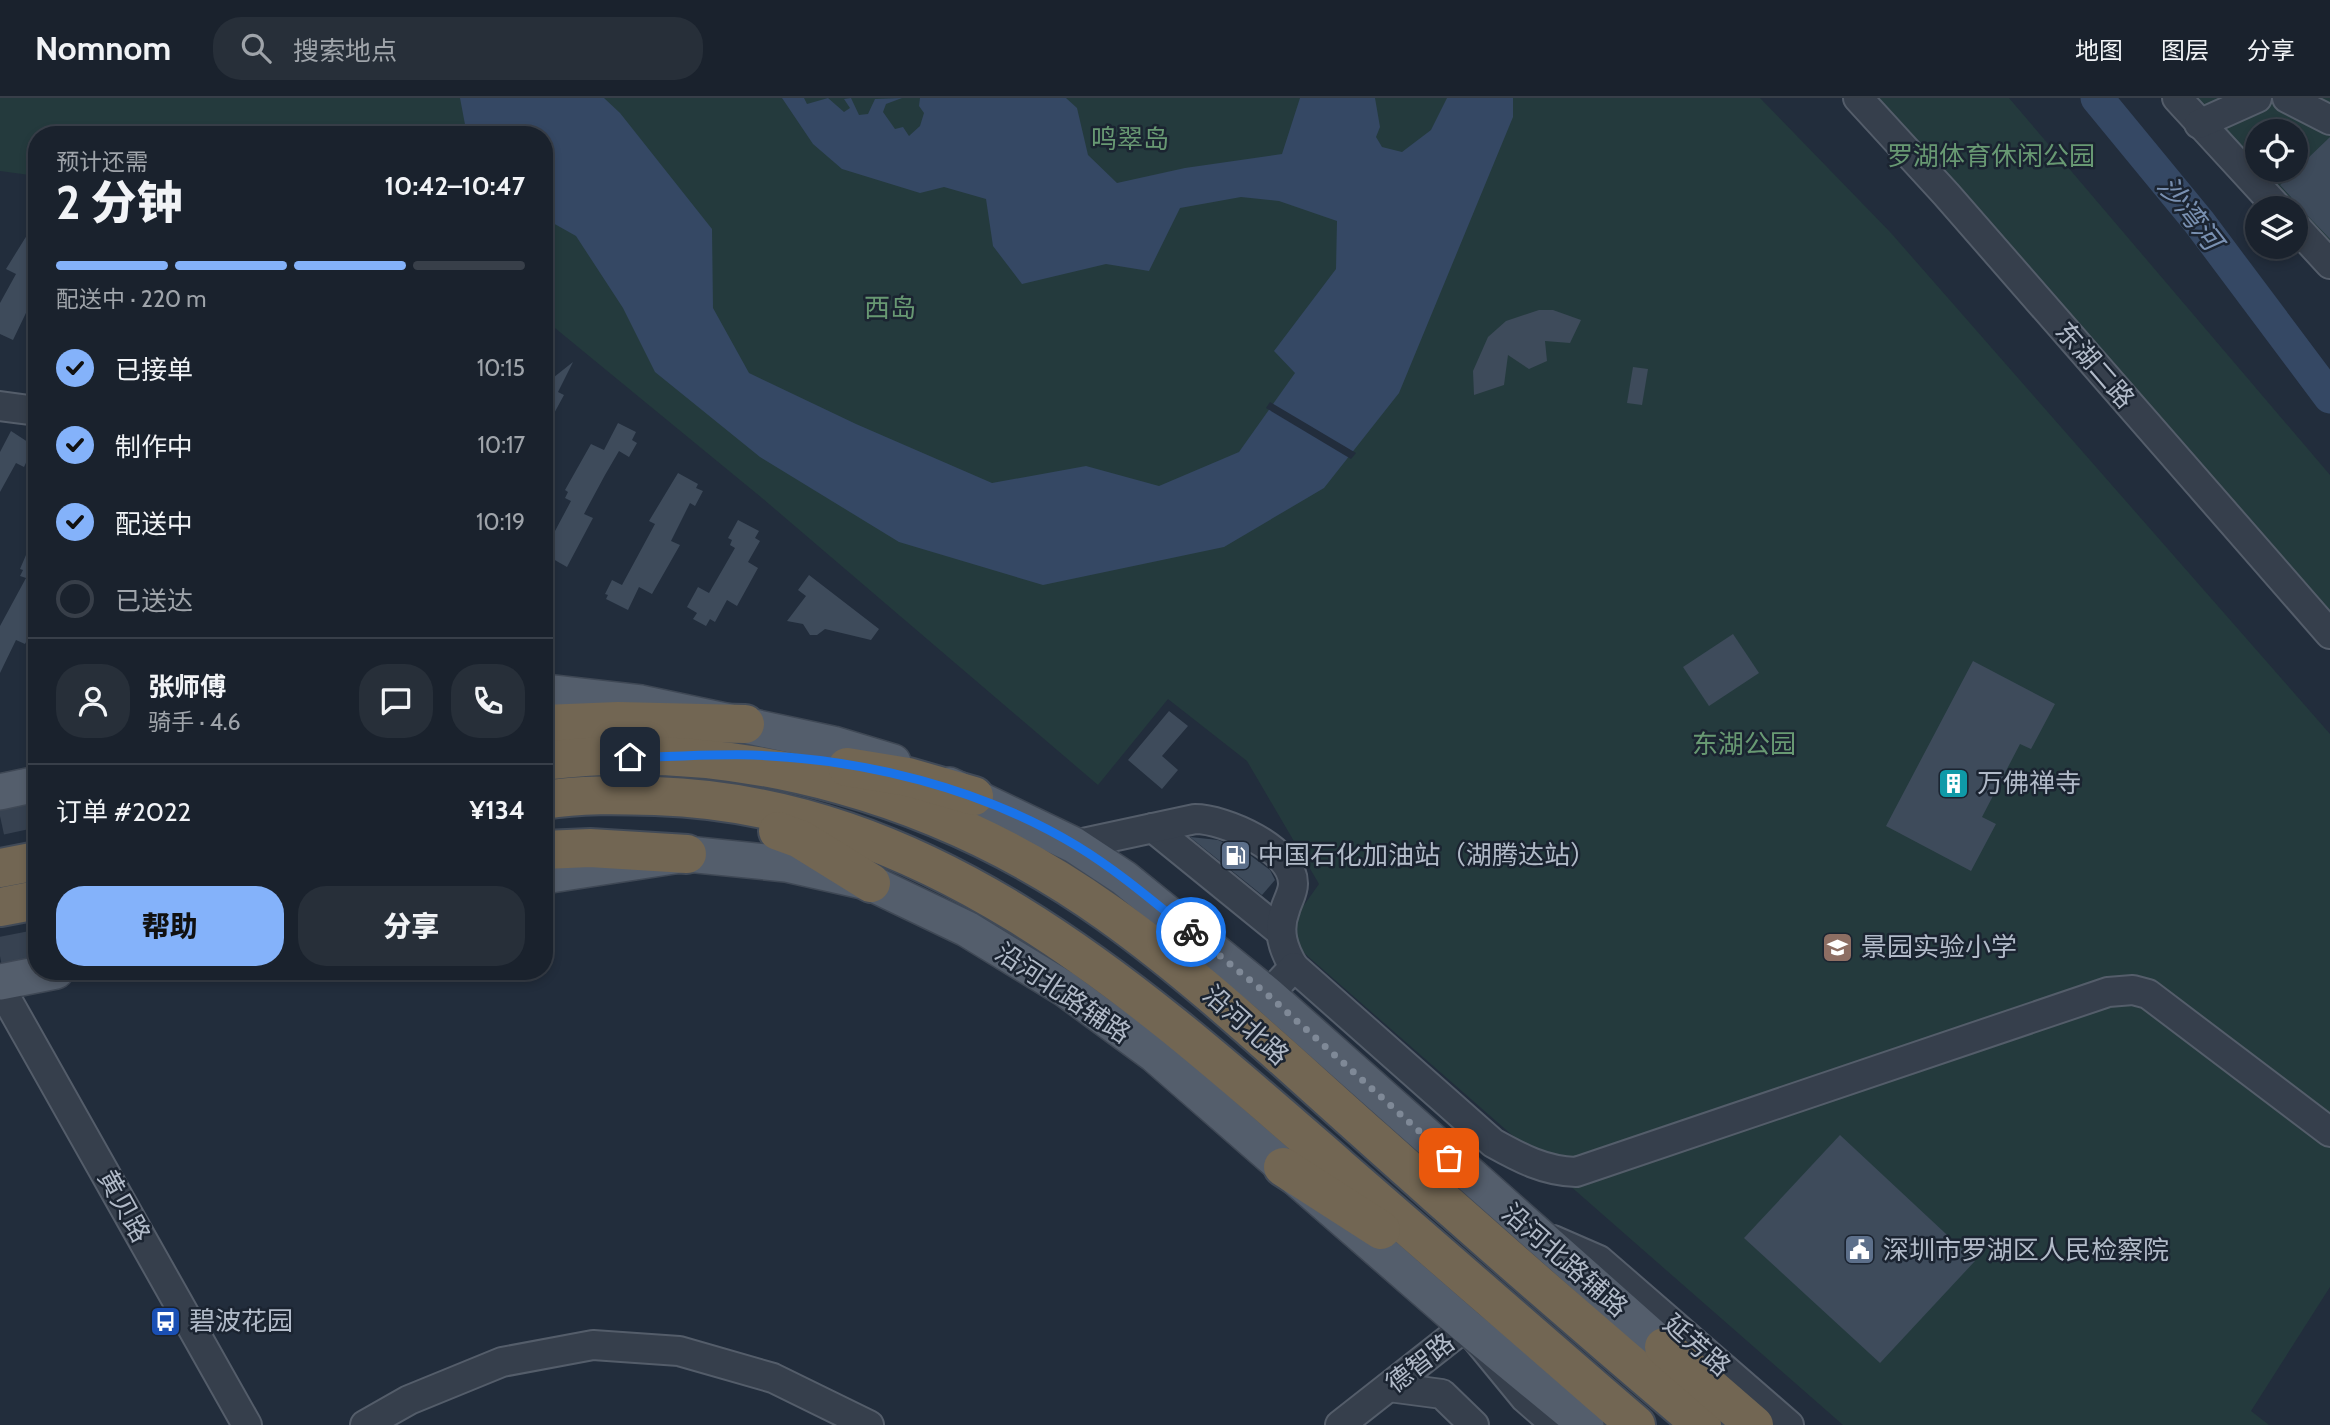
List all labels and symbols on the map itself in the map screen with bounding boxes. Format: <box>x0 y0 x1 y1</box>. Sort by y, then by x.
park label: 鸣翠岛 <box>1091 123 1169 155</box>
park label: 罗湖体育休闲公园 <box>1887 140 2095 172</box>
water label: 沙湾河 <box>2151 169 2232 260</box>
park label: 西岛 <box>864 292 916 324</box>
street label: 东湖二路 <box>2049 315 2141 415</box>
pin <box>600 727 660 787</box>
park label: 东湖公园 <box>1692 728 1796 760</box>
building icon: 万佛禅寺 <box>1937 766 1971 800</box>
place label: 万佛禅寺 <box>1977 767 2081 799</box>
fuel station icon: 中国石化加油站（湖腾达站） <box>1218 838 1252 872</box>
place label: 中国石化加油站（湖腾达站） <box>1258 839 1596 871</box>
courier <box>1156 897 1226 967</box>
school or university icon: 景园实验小学 <box>1821 930 1855 964</box>
place label: 景园实验小学 <box>1861 931 2017 963</box>
street label: 沿河北路辅路 <box>989 936 1137 1050</box>
street label: 沿河北路 <box>1197 978 1295 1072</box>
pin <box>1419 1128 1479 1188</box>
street label: 黄贝路 <box>91 1164 157 1248</box>
street label: 沿河北路辅路 <box>1496 1197 1634 1323</box>
public building icon: 深圳市罗湖区人民检察院 <box>1843 1233 1877 1267</box>
place label: 深圳市罗湖区人民检察院 <box>1883 1234 2169 1266</box>
bus stop icon: 碧波花园 <box>149 1304 183 1338</box>
place label: 碧波花园 <box>189 1305 293 1337</box>
street label: 延芳路 <box>1657 1307 1737 1383</box>
street label: 德智路 <box>1379 1326 1461 1400</box>

